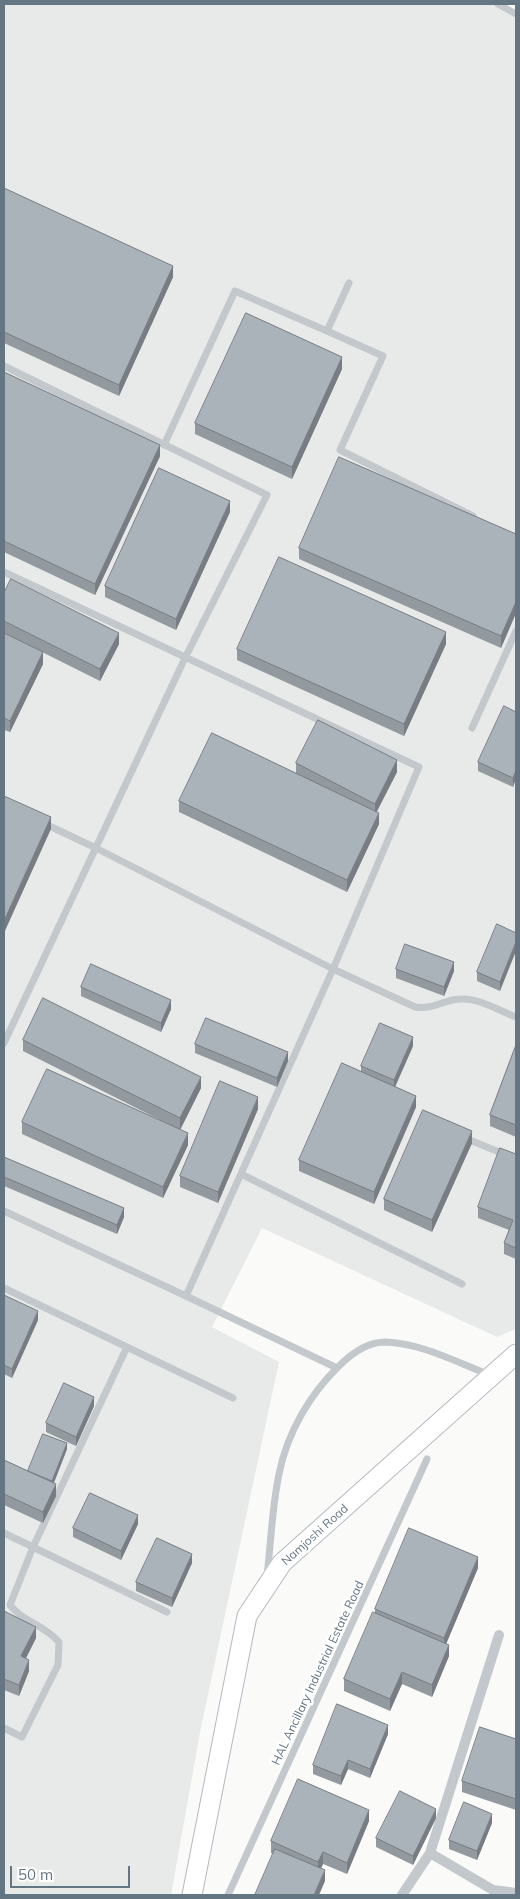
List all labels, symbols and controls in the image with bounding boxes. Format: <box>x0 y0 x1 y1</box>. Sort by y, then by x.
street label: Namjoshi Road <box>279 1501 351 1569</box>
street label: HAL Ancillary Industrial Estate Road <box>269 1579 367 1767</box>
scale bar <box>12 1856 132 1888</box>
text: 50 m <box>18 1865 53 1884</box>

